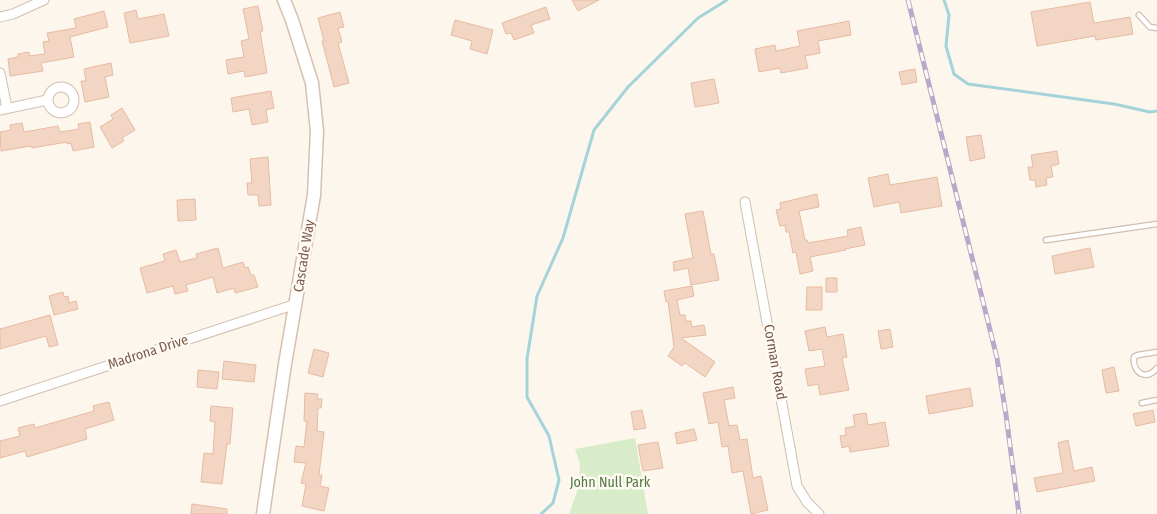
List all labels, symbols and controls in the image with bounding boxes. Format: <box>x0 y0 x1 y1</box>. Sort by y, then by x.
street label: Cascade Way <box>290 218 318 293</box>
street label: Corman Road <box>760 323 790 401</box>
street label: Madrona Drive <box>106 331 190 373</box>
park label: John Null Park <box>570 474 651 491</box>

